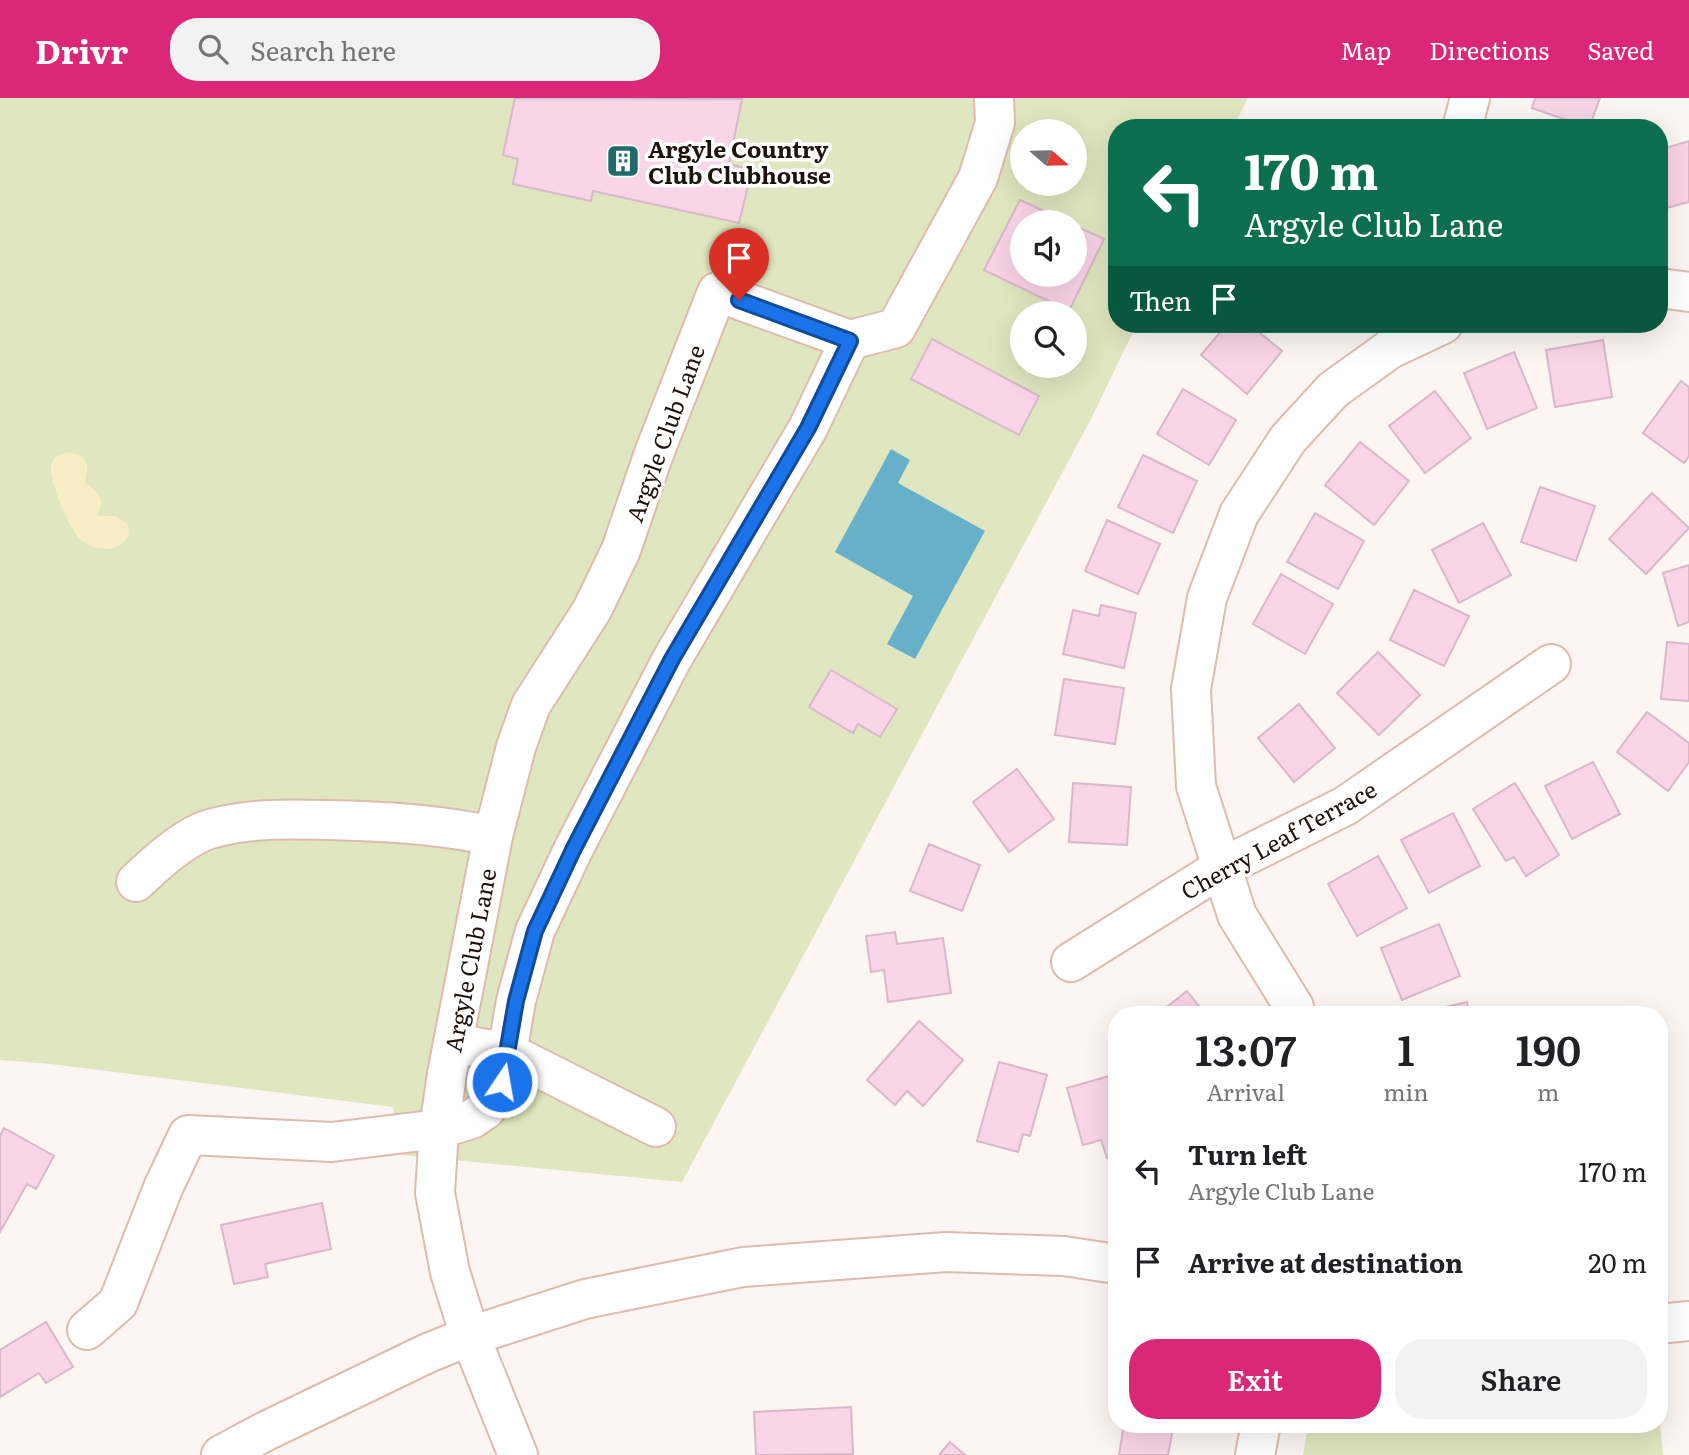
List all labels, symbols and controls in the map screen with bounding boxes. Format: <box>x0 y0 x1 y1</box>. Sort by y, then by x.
search box <box>170 18 660 81</box>
text: Drivr <box>35 25 128 74</box>
icon: search <box>194 30 232 68</box>
text: Search here <box>250 30 396 69</box>
text: Map <box>1340 32 1391 67</box>
text: Directions <box>1429 32 1549 67</box>
text: Saved <box>1587 32 1654 67</box>
north arrow <box>1010 119 1087 196</box>
map controls <box>1010 119 1087 378</box>
place label: Argyle Country Club Clubhouse <box>648 131 831 191</box>
text: 170 m <box>1244 132 1378 205</box>
building icon: Argyle Country Club Clubhouse <box>604 142 642 180</box>
icon: left <box>1129 147 1220 238</box>
text: Argyle Club Lane <box>1244 199 1503 247</box>
button: sound <box>1010 210 1087 287</box>
pin <box>709 228 769 300</box>
icon: arrive <box>720 239 758 277</box>
text: Then <box>1129 280 1191 319</box>
icon: arrive <box>1205 280 1243 318</box>
button: search <box>1010 301 1087 378</box>
street label: Argyle Club Lane <box>616 340 712 526</box>
street label: Cherry Leaf Terrace <box>1174 771 1382 907</box>
street label: Argyle Club Lane <box>435 865 503 1055</box>
text: 13:07 <box>1195 1017 1296 1079</box>
text: 1 <box>1397 1017 1415 1079</box>
text: 190 <box>1515 1017 1581 1079</box>
position arrow <box>465 1045 539 1119</box>
text: Arrival <box>1206 1074 1285 1108</box>
text: min <box>1383 1074 1429 1108</box>
text: m <box>1537 1074 1559 1108</box>
text: Turn left <box>1188 1134 1307 1173</box>
text: 170 m <box>1579 1151 1647 1190</box>
icon: left <box>1129 1152 1167 1190</box>
text: Argyle Club Lane <box>1188 1173 1374 1207</box>
text: Arrive at destination <box>1188 1242 1463 1281</box>
text: 20 m <box>1588 1242 1647 1281</box>
icon: arrive <box>1129 1243 1167 1281</box>
button: Exit <box>1129 1339 1381 1419</box>
button: Share <box>1395 1339 1647 1419</box>

